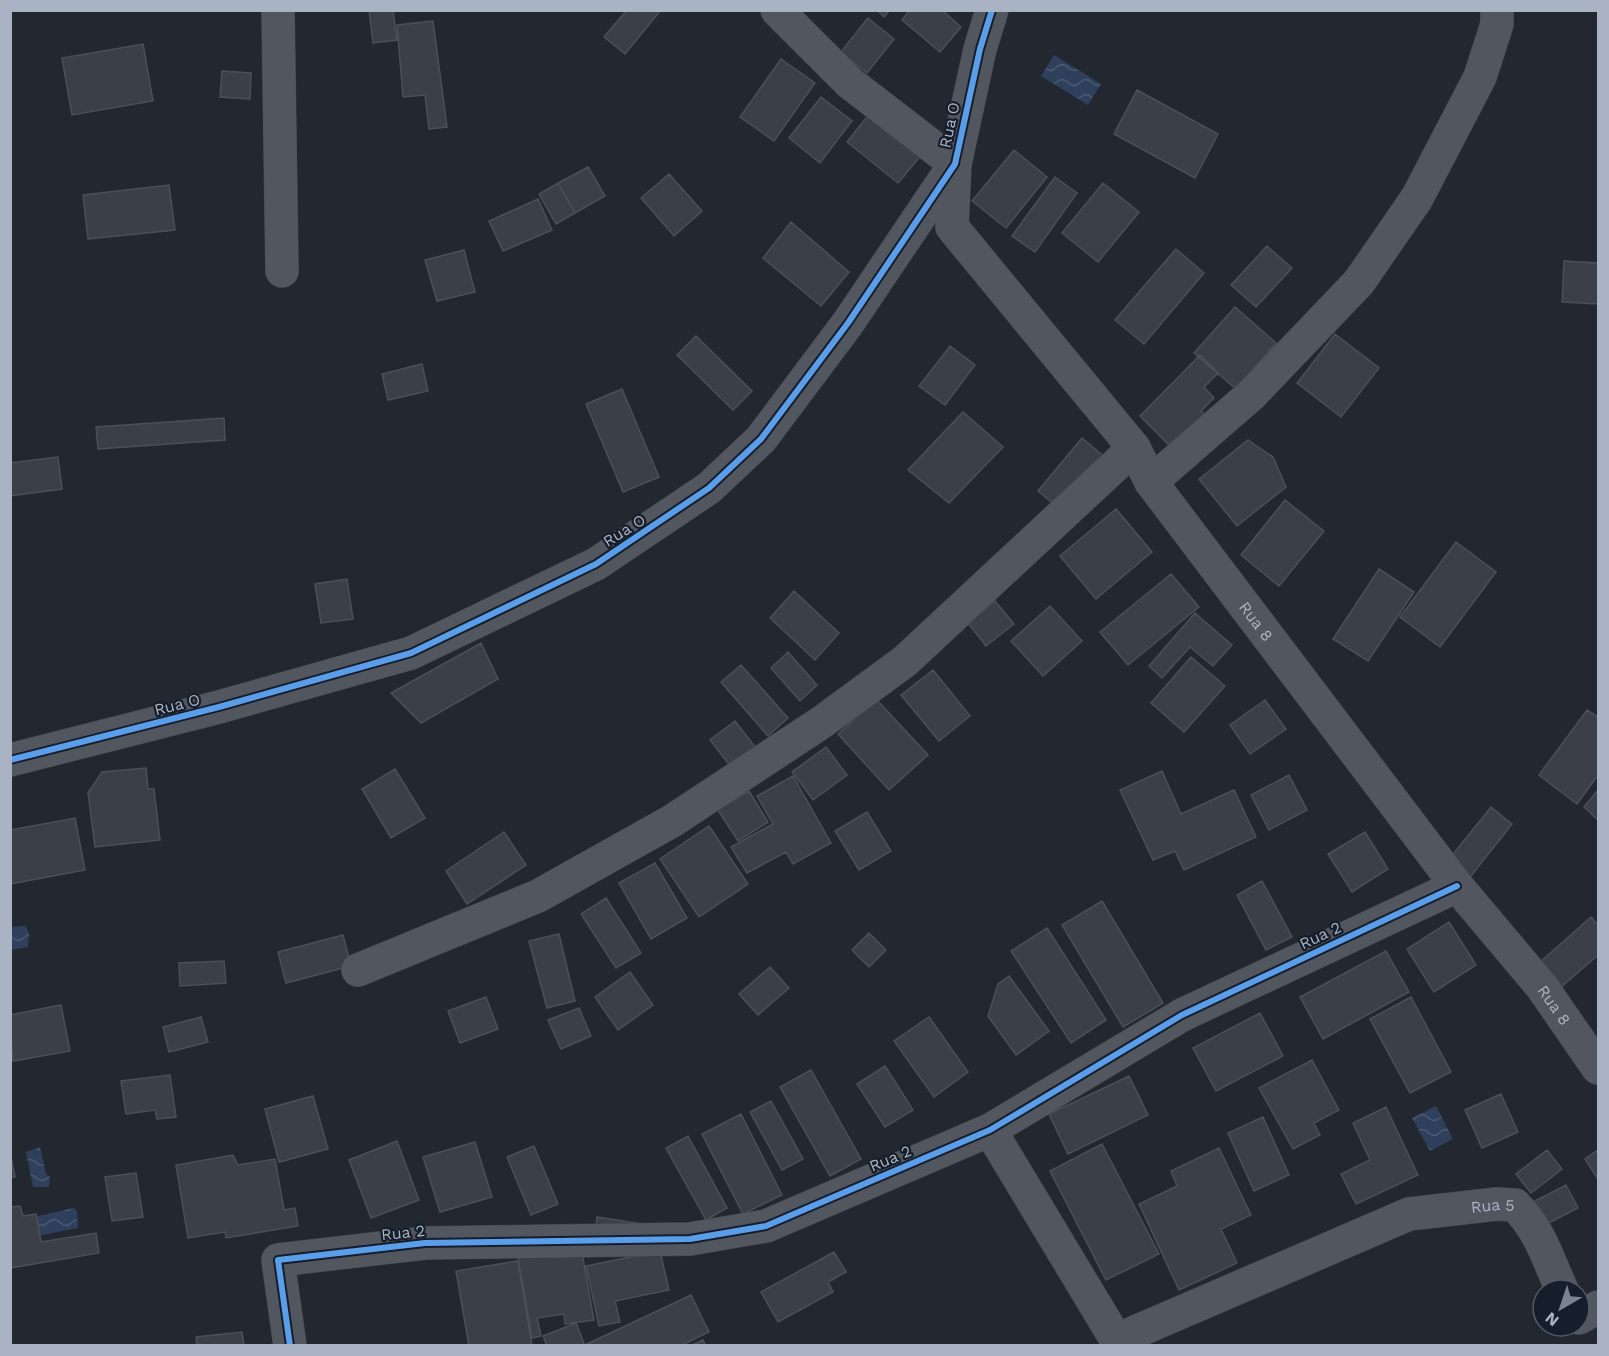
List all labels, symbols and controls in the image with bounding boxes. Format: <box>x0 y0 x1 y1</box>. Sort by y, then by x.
street label: Rua O <box>935 100 964 150</box>
street label: Rua O <box>600 510 649 551</box>
street label: Rua 8 <box>1235 598 1277 645</box>
street label: Rua O <box>152 690 202 719</box>
street label: Rua 2 <box>1296 918 1344 953</box>
street label: Rua 8 <box>1534 982 1574 1029</box>
street label: Rua 2 <box>866 1141 914 1176</box>
street label: Rua 5 <box>1470 1195 1515 1217</box>
street label: Rua 2 <box>380 1221 426 1244</box>
north arrow <box>1531 1278 1591 1338</box>
text: N <box>1541 1308 1562 1330</box>

